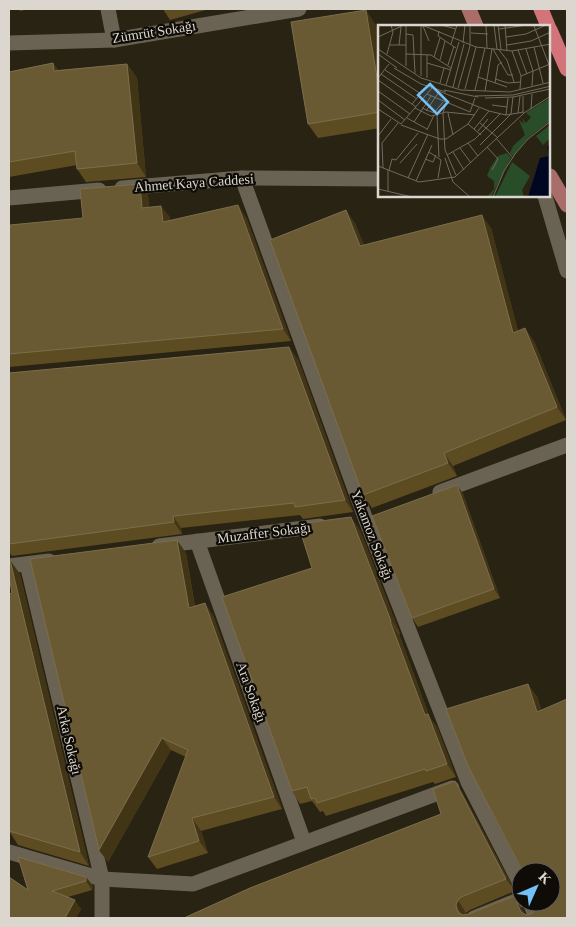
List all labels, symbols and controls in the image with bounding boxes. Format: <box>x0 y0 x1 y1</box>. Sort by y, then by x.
street label: Zümrüt Sokağı <box>111 18 197 46</box>
inset map <box>378 25 551 198</box>
street label: Ahmet Kaya Caddesi <box>134 171 254 195</box>
street label: Yakamoz Sokağı <box>348 488 396 582</box>
street label: Muzaffer Sokağı <box>216 520 312 546</box>
street label: Ara Sokağı <box>233 660 269 724</box>
street label: Arka Sokağı <box>54 704 84 776</box>
north arrow <box>511 862 561 912</box>
text: K <box>536 869 554 887</box>

